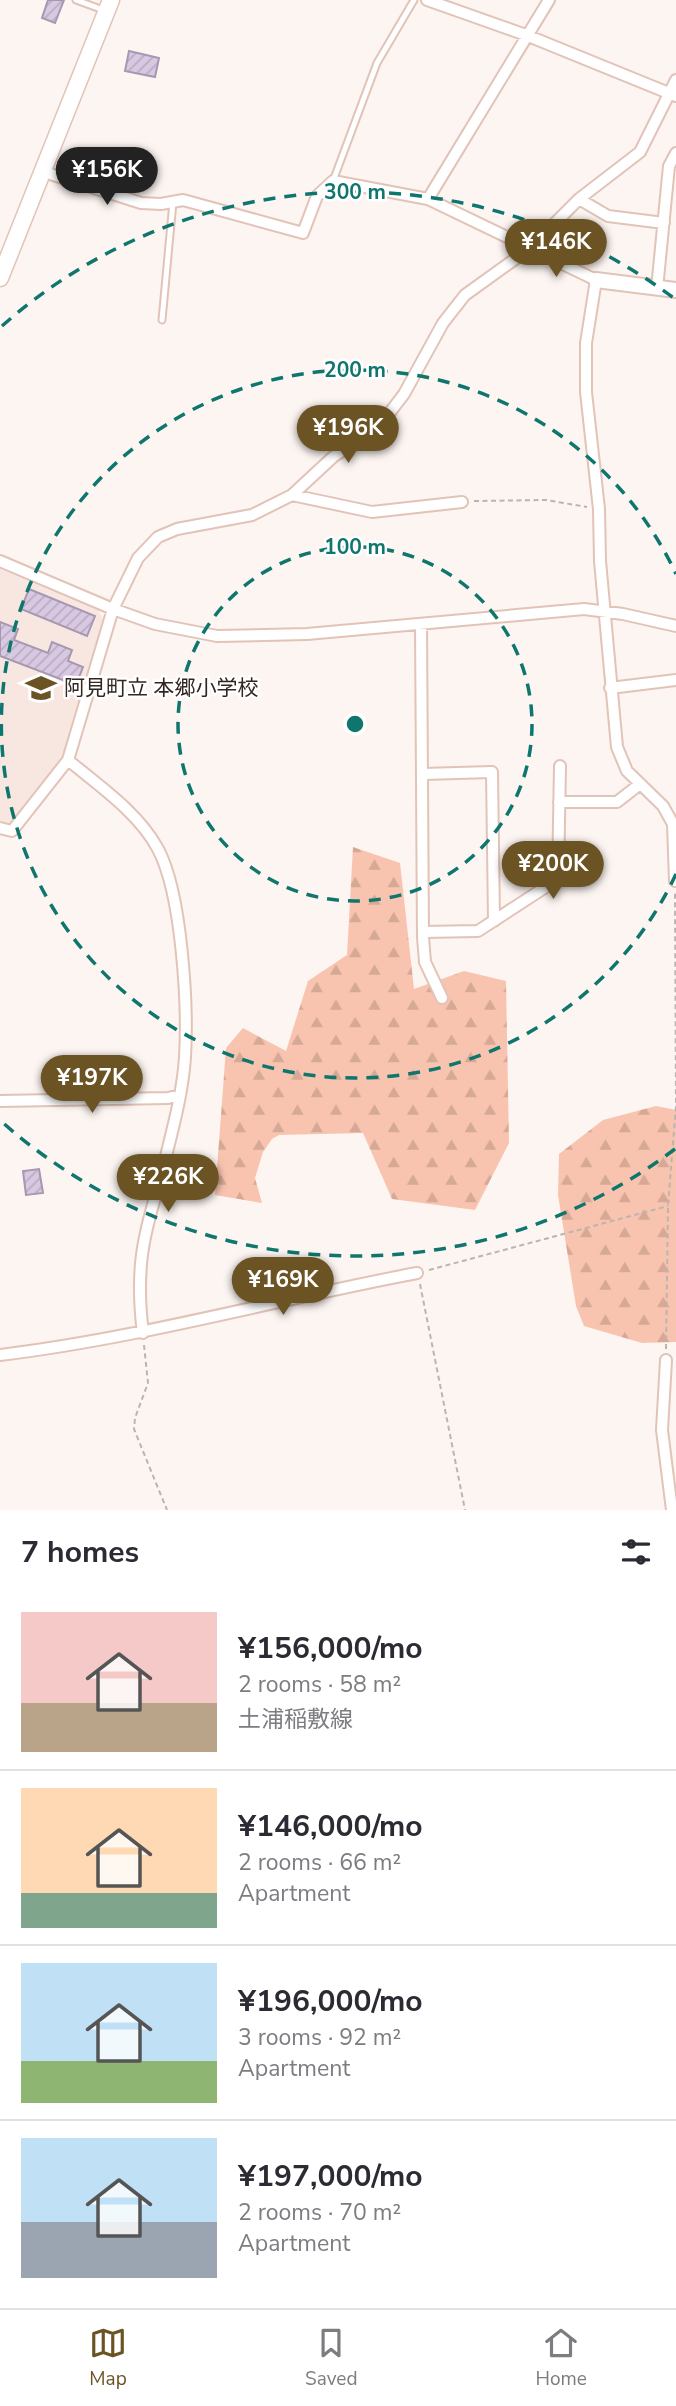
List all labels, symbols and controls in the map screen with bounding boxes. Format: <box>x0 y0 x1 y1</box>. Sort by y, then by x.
pin: ¥156K <box>58 148 156 207</box>
text: ¥156K <box>72 154 142 185</box>
text: 300 m <box>324 178 386 206</box>
pin: ¥146K <box>507 219 605 279</box>
text: ¥146K <box>521 226 591 257</box>
text: 200 m <box>324 356 386 384</box>
pin: ¥196K <box>299 406 397 465</box>
text: ¥196K <box>313 412 383 443</box>
text: 100 m <box>324 533 386 561</box>
school or university icon: 阿見町立 本郷小学校 <box>24 671 58 705</box>
place label: 阿見町立 本郷小学校 <box>64 674 258 702</box>
centre of rings <box>343 712 367 736</box>
pin: ¥200K <box>504 842 602 901</box>
text: ¥200K <box>518 848 588 879</box>
pin: ¥197K <box>43 1056 141 1115</box>
text: ¥197K <box>57 1062 127 1093</box>
pin: ¥226K <box>119 1154 217 1214</box>
text: ¥226K <box>133 1161 203 1192</box>
pin: ¥169K <box>234 1258 332 1317</box>
text: ¥169K <box>248 1264 318 1295</box>
text: 7 homes <box>21 1532 139 1573</box>
icon: filters <box>617 1533 655 1571</box>
text: ¥156,000/mo <box>238 1628 423 1669</box>
icon: home <box>77 1640 161 1724</box>
text: 2 rooms · 58 m² <box>238 1669 401 1700</box>
text: 土浦稲敷線 <box>238 1704 353 1735</box>
text: ¥146,000/mo <box>238 1806 423 1847</box>
icon: home <box>77 1816 161 1900</box>
text: 2 rooms · 66 m² <box>238 1847 401 1878</box>
text: Apartment <box>238 1878 350 1909</box>
text: ¥196,000/mo <box>238 1981 423 2022</box>
icon: home <box>77 1991 161 2075</box>
text: 3 rooms · 92 m² <box>238 2022 401 2053</box>
text: Apartment <box>238 2053 350 2084</box>
text: ¥197,000/mo <box>238 2156 423 2197</box>
icon: home <box>77 2166 161 2250</box>
text: 2 rooms · 70 m² <box>238 2197 401 2228</box>
text: Apartment <box>238 2228 350 2259</box>
tab: Map <box>89 2324 127 2392</box>
tab: Saved <box>305 2324 358 2392</box>
tab: Home <box>536 2324 587 2392</box>

